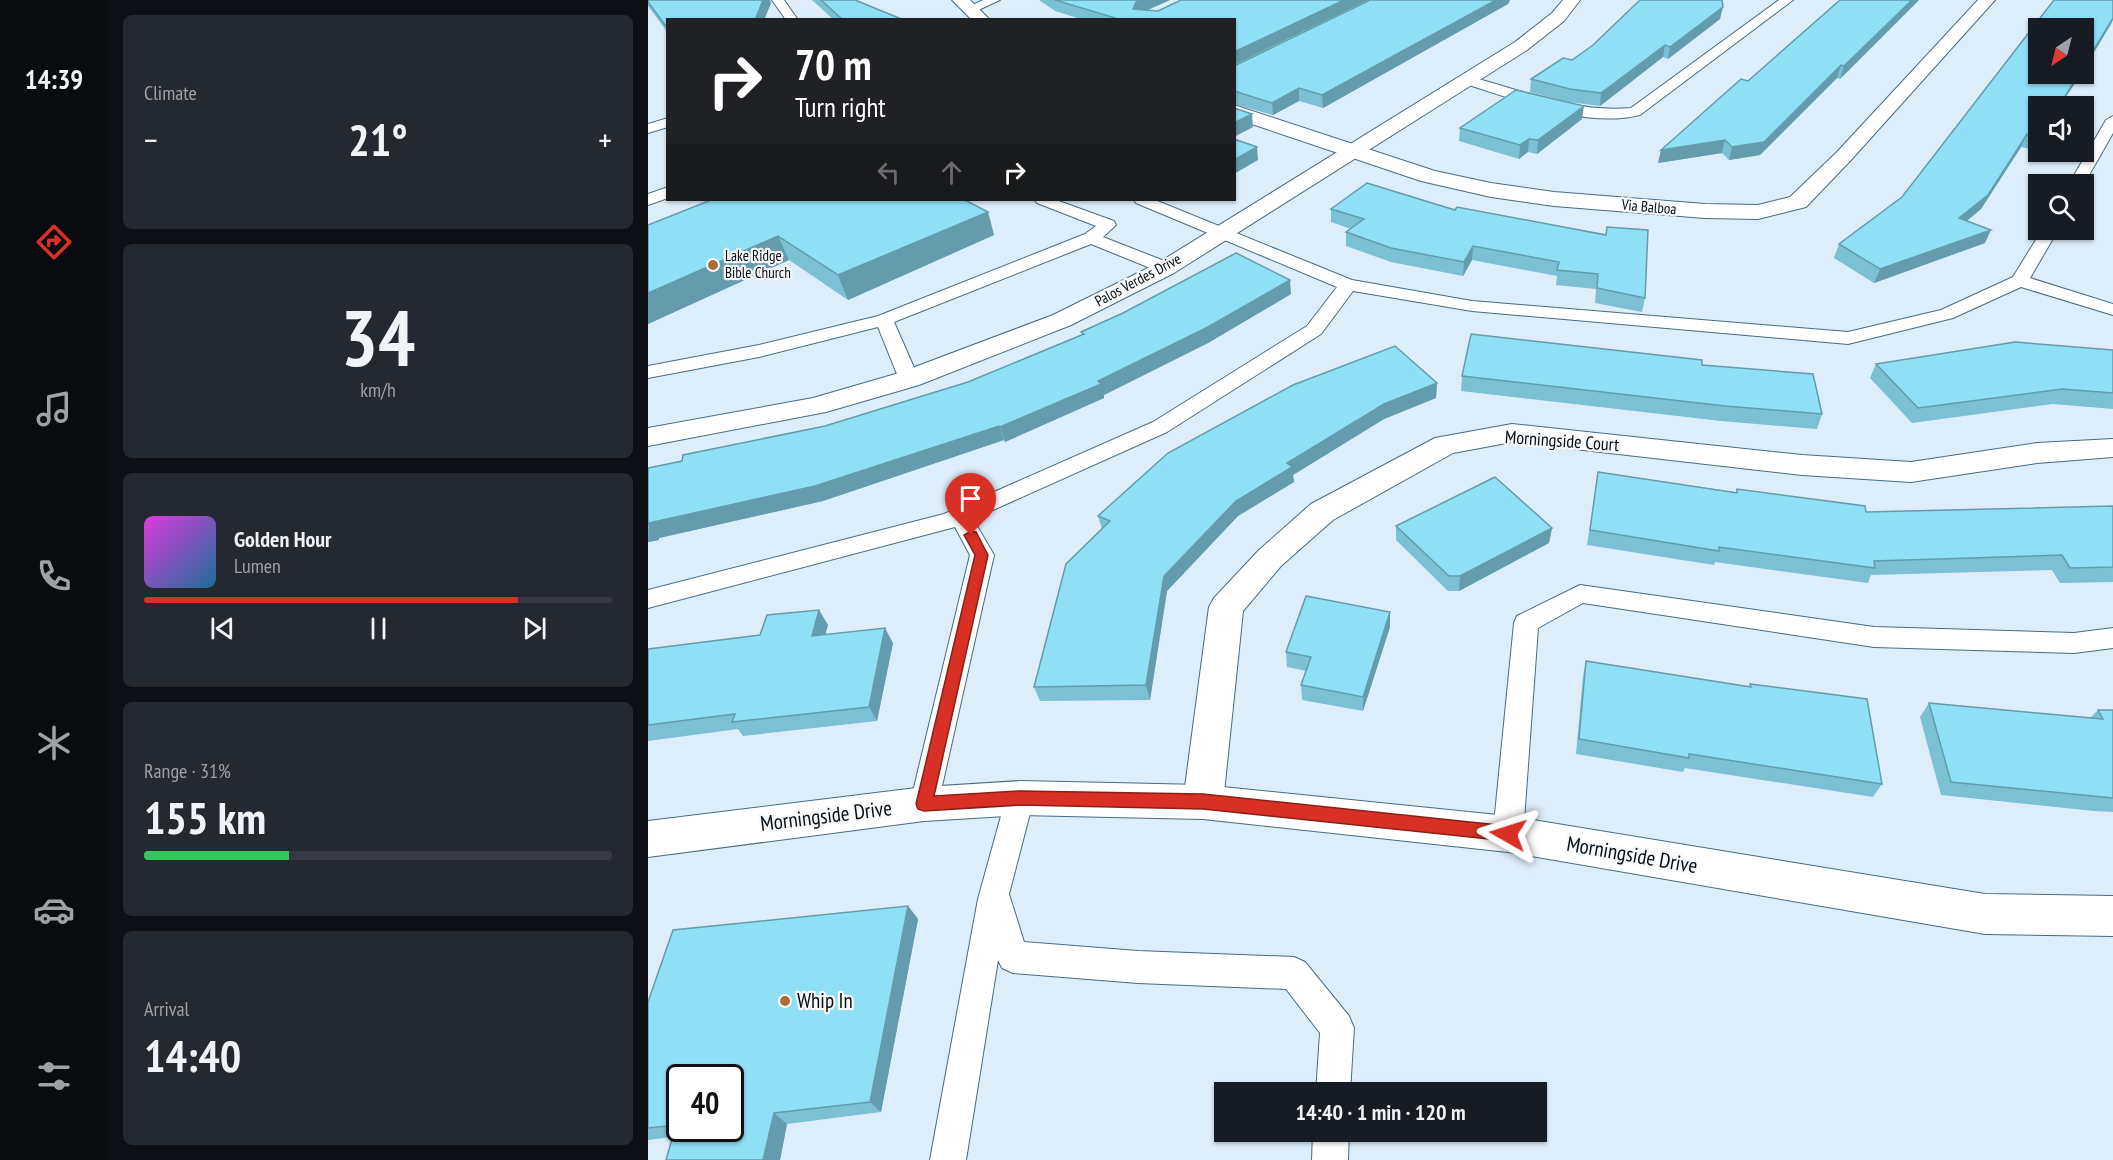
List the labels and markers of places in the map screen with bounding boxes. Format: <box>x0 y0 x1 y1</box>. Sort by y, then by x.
place label: Lake Ridge Bible Church <box>725 246 791 282</box>
marker: Lake Ridge Bible Church <box>706 258 720 272</box>
pin <box>945 473 996 535</box>
place label: Whip In <box>797 987 853 1014</box>
marker: Whip In <box>778 994 792 1008</box>

